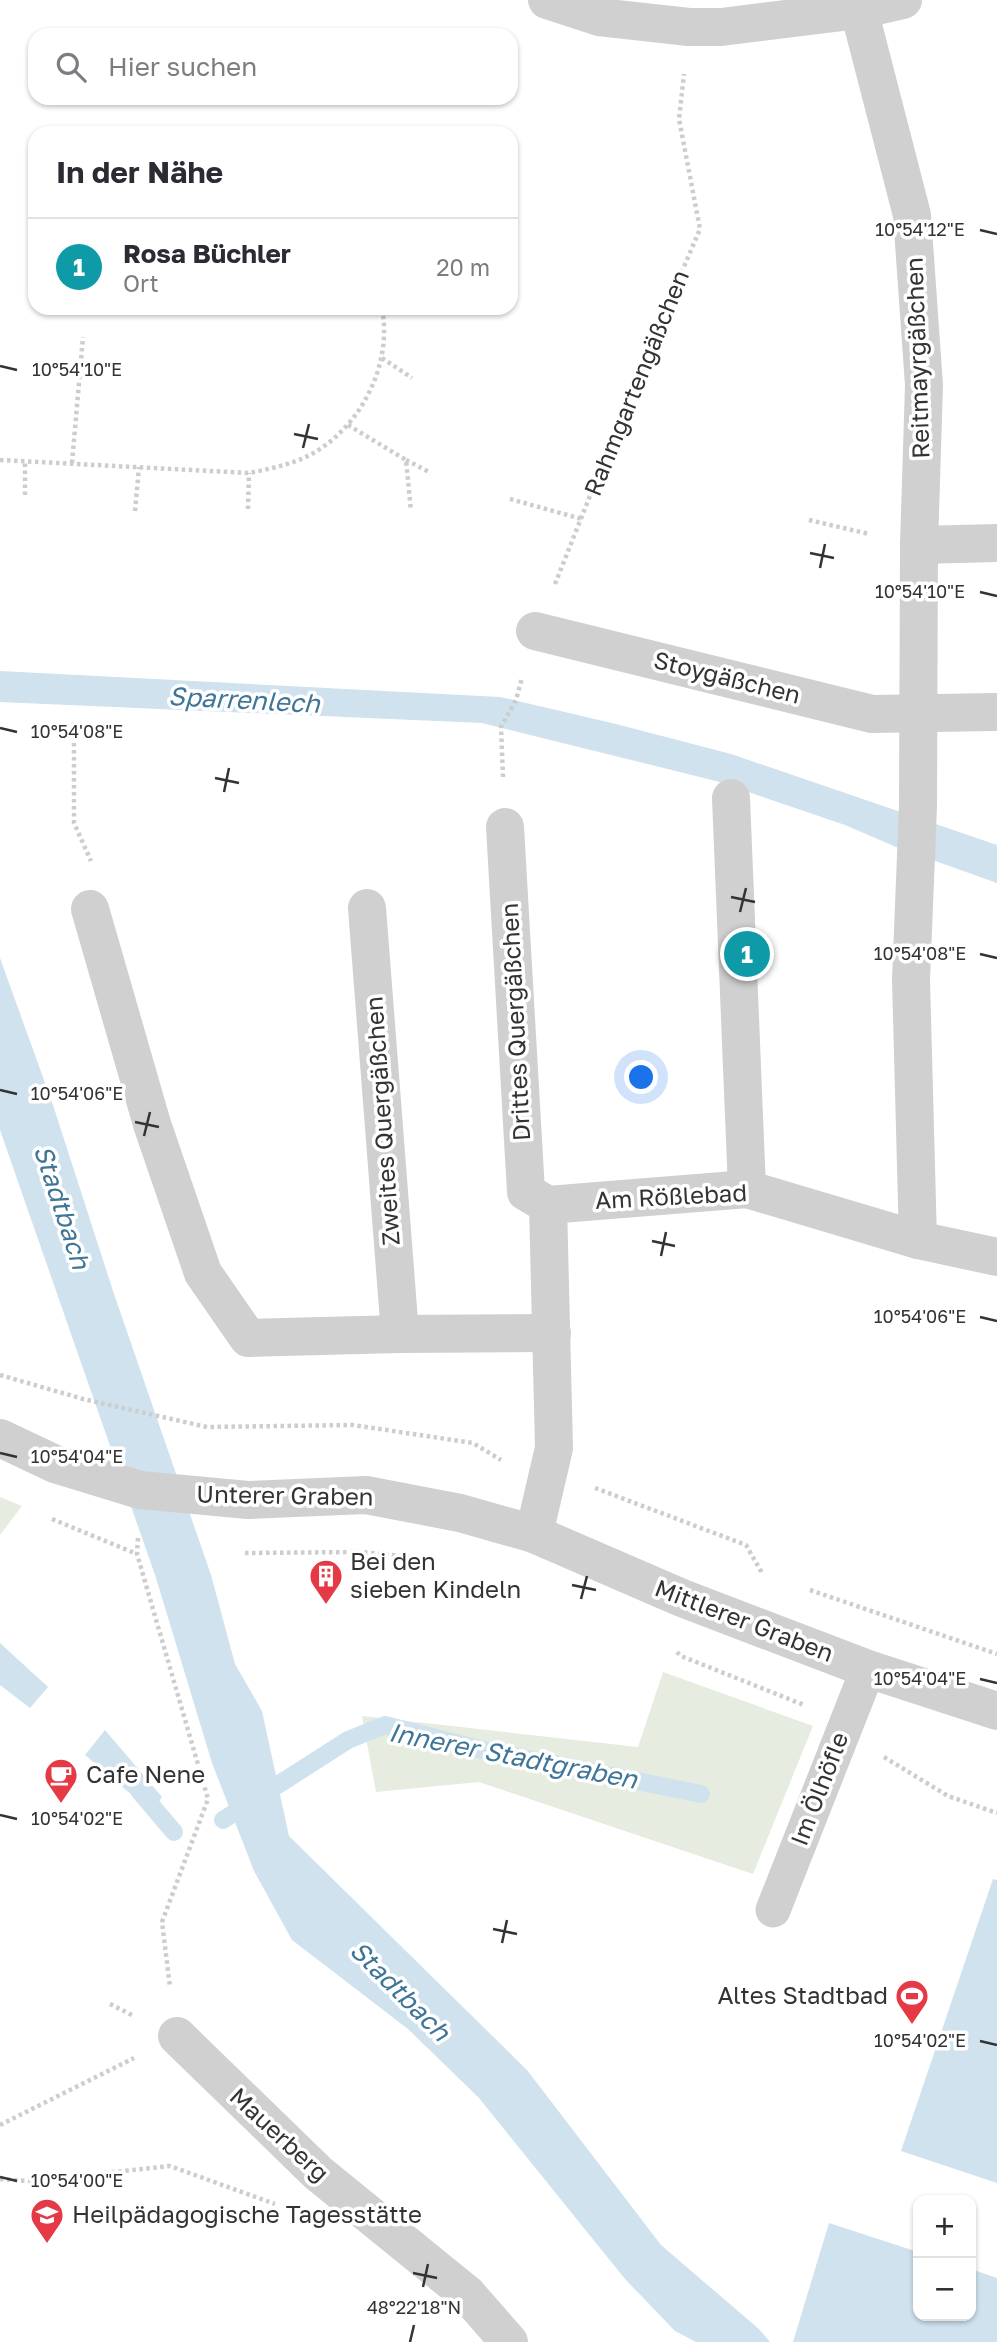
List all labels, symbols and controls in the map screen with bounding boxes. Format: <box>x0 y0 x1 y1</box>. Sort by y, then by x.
search box <box>28 28 518 105</box>
icon: search <box>52 48 90 86</box>
text: Hier suchen <box>108 51 257 82</box>
text: In der Nähe <box>56 154 223 190</box>
text: 10°54'12"E <box>875 218 965 240</box>
text: Rosa Büchler <box>123 238 291 269</box>
text: 1 <box>73 253 85 281</box>
text: 20 m <box>436 253 490 281</box>
street label: Reitmayrgäßchen <box>898 257 935 459</box>
street label: Rahmgartengäßchen <box>577 265 694 500</box>
text: Ort <box>123 269 159 297</box>
text: 10°54'10"E <box>32 358 122 380</box>
text: 10°54'10"E <box>875 580 965 602</box>
street label: Stoygäßchen <box>651 644 804 709</box>
water label: Sparrenlech <box>167 680 322 719</box>
text: 10°54'08"E <box>31 720 123 742</box>
street label: Drittes Quergäßchen <box>494 902 535 1142</box>
pin: 1 <box>724 928 770 980</box>
text: 10°54'08"E <box>874 942 966 964</box>
street label: Zweites Quergäßchen <box>358 995 405 1247</box>
your location <box>624 1060 658 1094</box>
text: 10°54'06"E <box>31 1082 123 1104</box>
water label: Stadtbach <box>28 1141 97 1274</box>
street label: Am Rößlebad <box>594 1177 748 1214</box>
text: 10°54'06"E <box>874 1305 966 1327</box>
text: 10°54'04"E <box>31 1445 123 1467</box>
street label: Unterer Graben <box>196 1478 374 1511</box>
place label: Bei den sieben Kindeln <box>350 1546 521 1603</box>
building icon: Bei den sieben Kindeln <box>307 1557 345 1606</box>
street label: Mittlerer Graben <box>651 1572 838 1667</box>
text: 10°54'04"E <box>874 1667 966 1689</box>
water label: Innerer Stadtgraben <box>386 1716 641 1795</box>
street label: Im Ölhöfle <box>784 1728 854 1849</box>
cafe icon: Cafe Nene <box>42 1756 80 1805</box>
place label: Cafe Nene <box>86 1759 205 1788</box>
text: 10°54'02"E <box>31 1807 123 1829</box>
water label: Stadtbach <box>344 1934 457 2048</box>
sports icon: Altes Stadtbad <box>893 1977 931 2026</box>
place label: Altes Stadtbad <box>717 1980 888 2009</box>
text: 10°54'02"E <box>874 2029 966 2051</box>
street label: Mauerberg <box>225 2081 335 2187</box>
text: 10°54'00"E <box>31 2169 123 2191</box>
map controls <box>913 2195 976 2321</box>
button: + <box>913 2195 976 2258</box>
school or university icon: Heilpädagogische Tagesstätte <box>28 2196 66 2245</box>
place label: Heilpädagogische Tagesstätte <box>72 2199 422 2228</box>
button: − <box>913 2258 976 2321</box>
text: 48°22'18"N <box>367 2296 461 2318</box>

